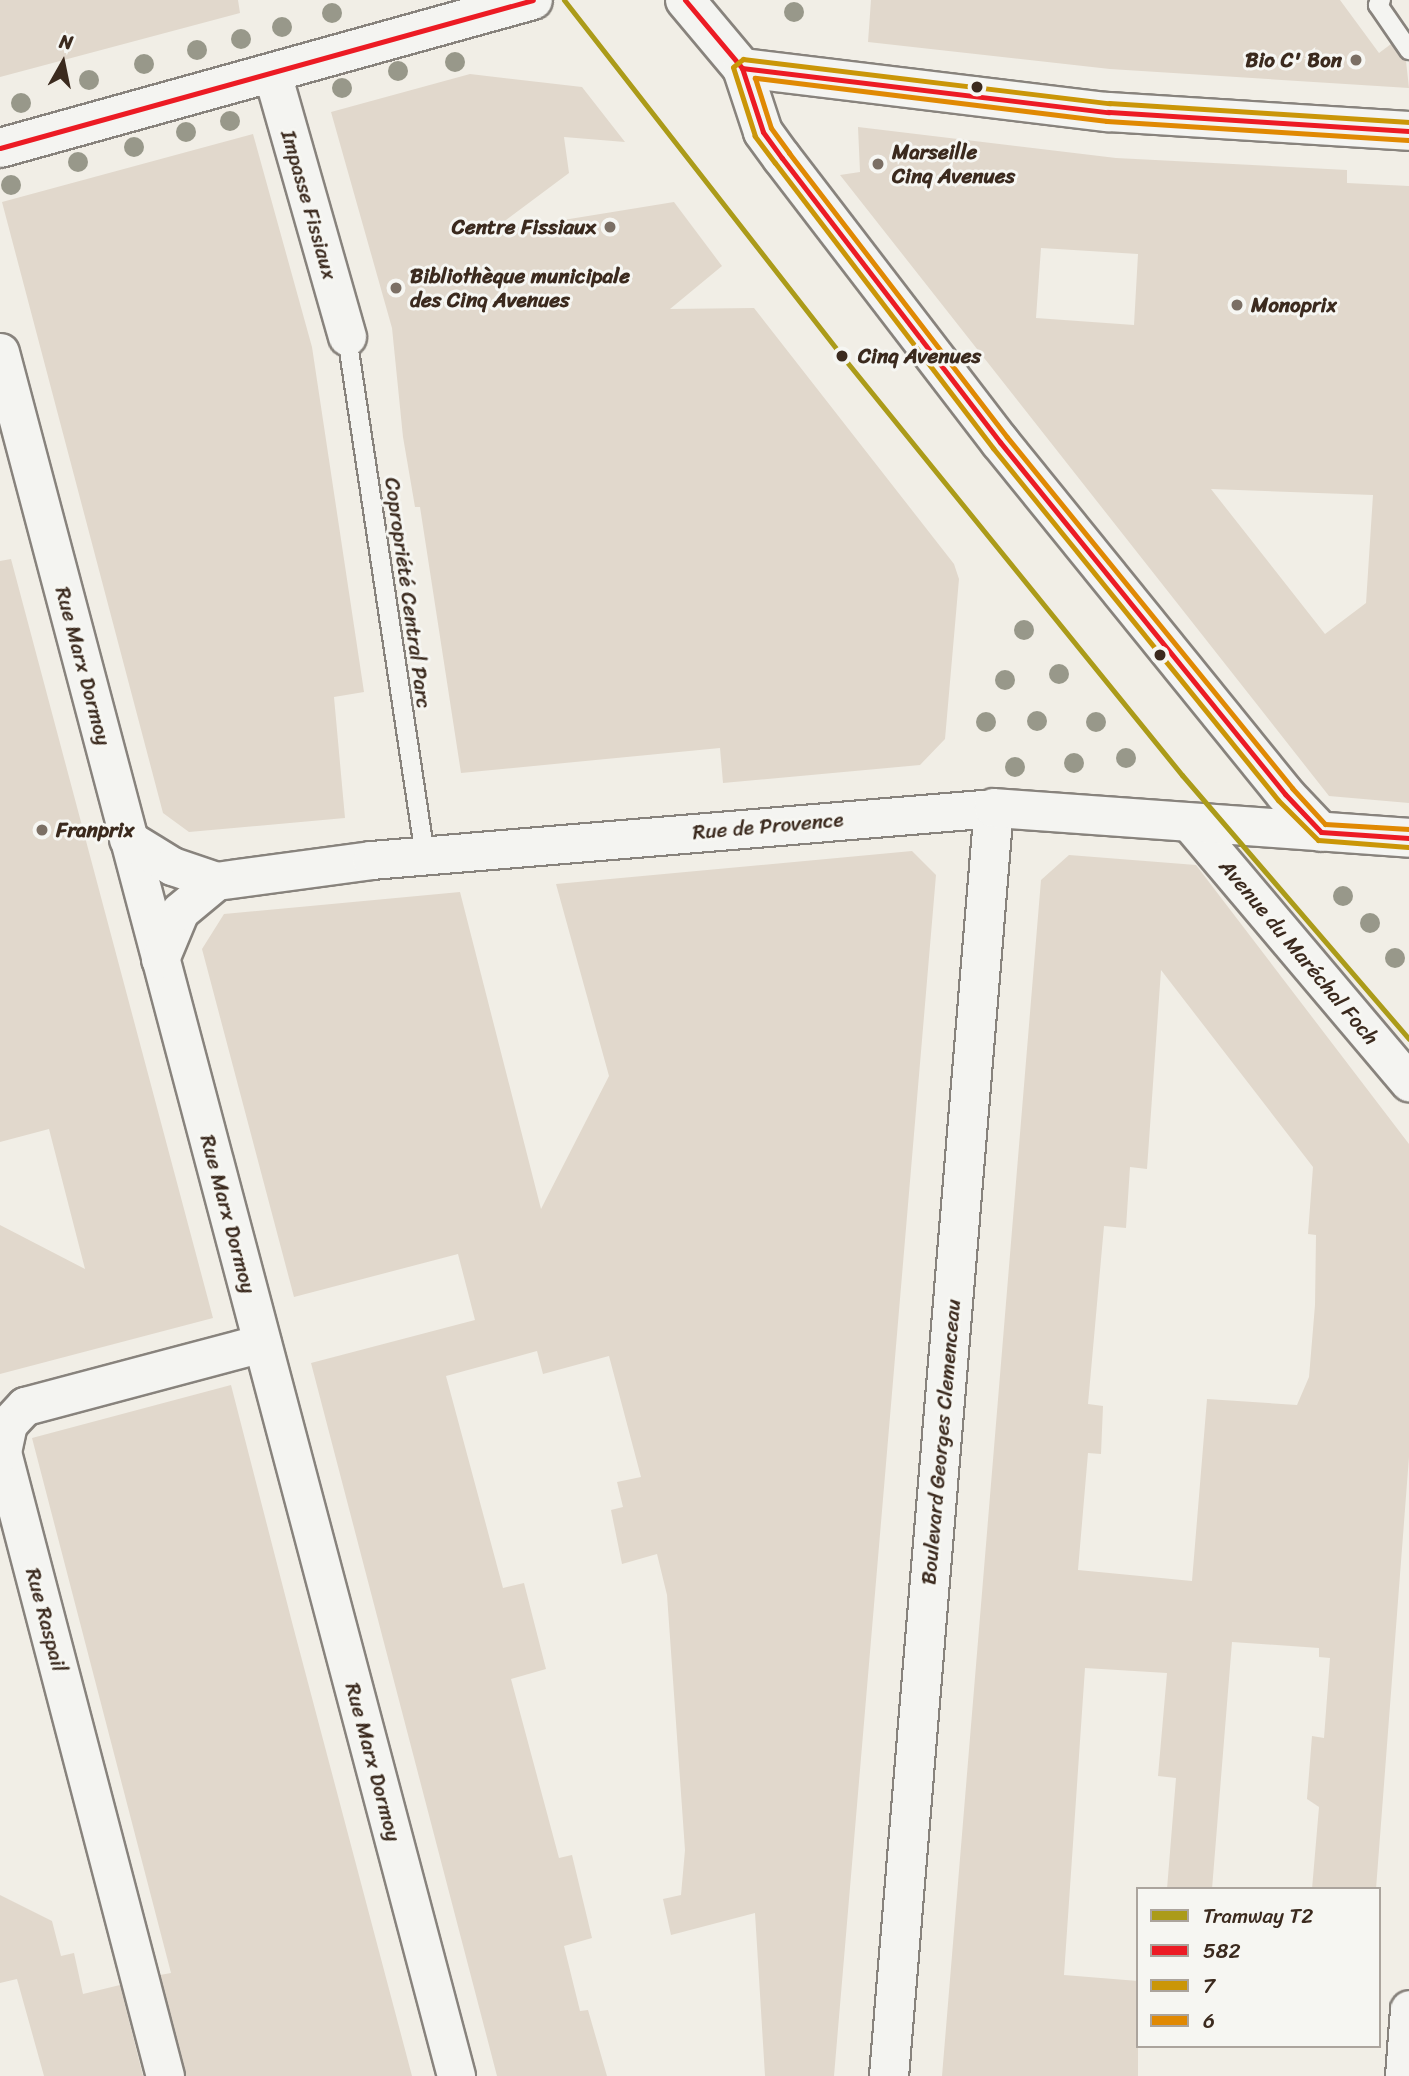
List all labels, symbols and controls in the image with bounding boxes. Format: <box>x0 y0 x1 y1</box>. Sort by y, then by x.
text: N <box>57 24 75 59</box>
north arrow <box>28 28 98 98</box>
place label: Bio C' Bon <box>1245 47 1342 73</box>
marker: Bio C' Bon <box>1348 52 1364 68</box>
unlabelled marker <box>970 80 984 94</box>
street label: Impasse Fissiaux <box>275 127 343 283</box>
place label: Marseille Cinq Avenues <box>892 139 1014 189</box>
marker: Marseille Cinq Avenues <box>870 156 886 172</box>
place label: Centre Fissiaux <box>452 214 596 240</box>
marker: Centre Fissiaux <box>602 219 618 235</box>
place label: Bibliothèque municipale des Cinq Avenues <box>410 263 630 313</box>
marker: Bibliothèque municipale des Cinq Avenues <box>388 280 404 296</box>
place label: Monoprix <box>1251 292 1337 318</box>
marker: Monoprix <box>1229 297 1245 313</box>
place label: Cinq Avenues <box>858 343 980 369</box>
marker: Cinq Avenues <box>832 346 852 366</box>
street label: Copropriété Central Parc <box>379 476 437 710</box>
street label: Rue Marx Dormoy <box>50 584 116 748</box>
unlabelled marker <box>1153 648 1167 662</box>
street label: Rue de Provence <box>691 807 845 845</box>
place label: Franprix <box>56 817 134 843</box>
marker: Franprix <box>34 822 50 838</box>
street label: Avenue du Maréchal Foch <box>1214 854 1384 1050</box>
street label: Rue Marx Dormoy <box>195 1132 261 1296</box>
street label: Boulevard Georges Clemenceau <box>916 1299 966 1585</box>
street label: Rue Raspail <box>20 1565 72 1675</box>
street label: Rue Marx Dormoy <box>340 1680 406 1844</box>
legend <box>1136 1887 1381 2048</box>
text: Tramway T2 <box>1203 1897 1313 1935</box>
text: 582 <box>1203 1932 1241 1970</box>
text: 7 <box>1203 1967 1215 2005</box>
text: 6 <box>1203 2002 1215 2040</box>

